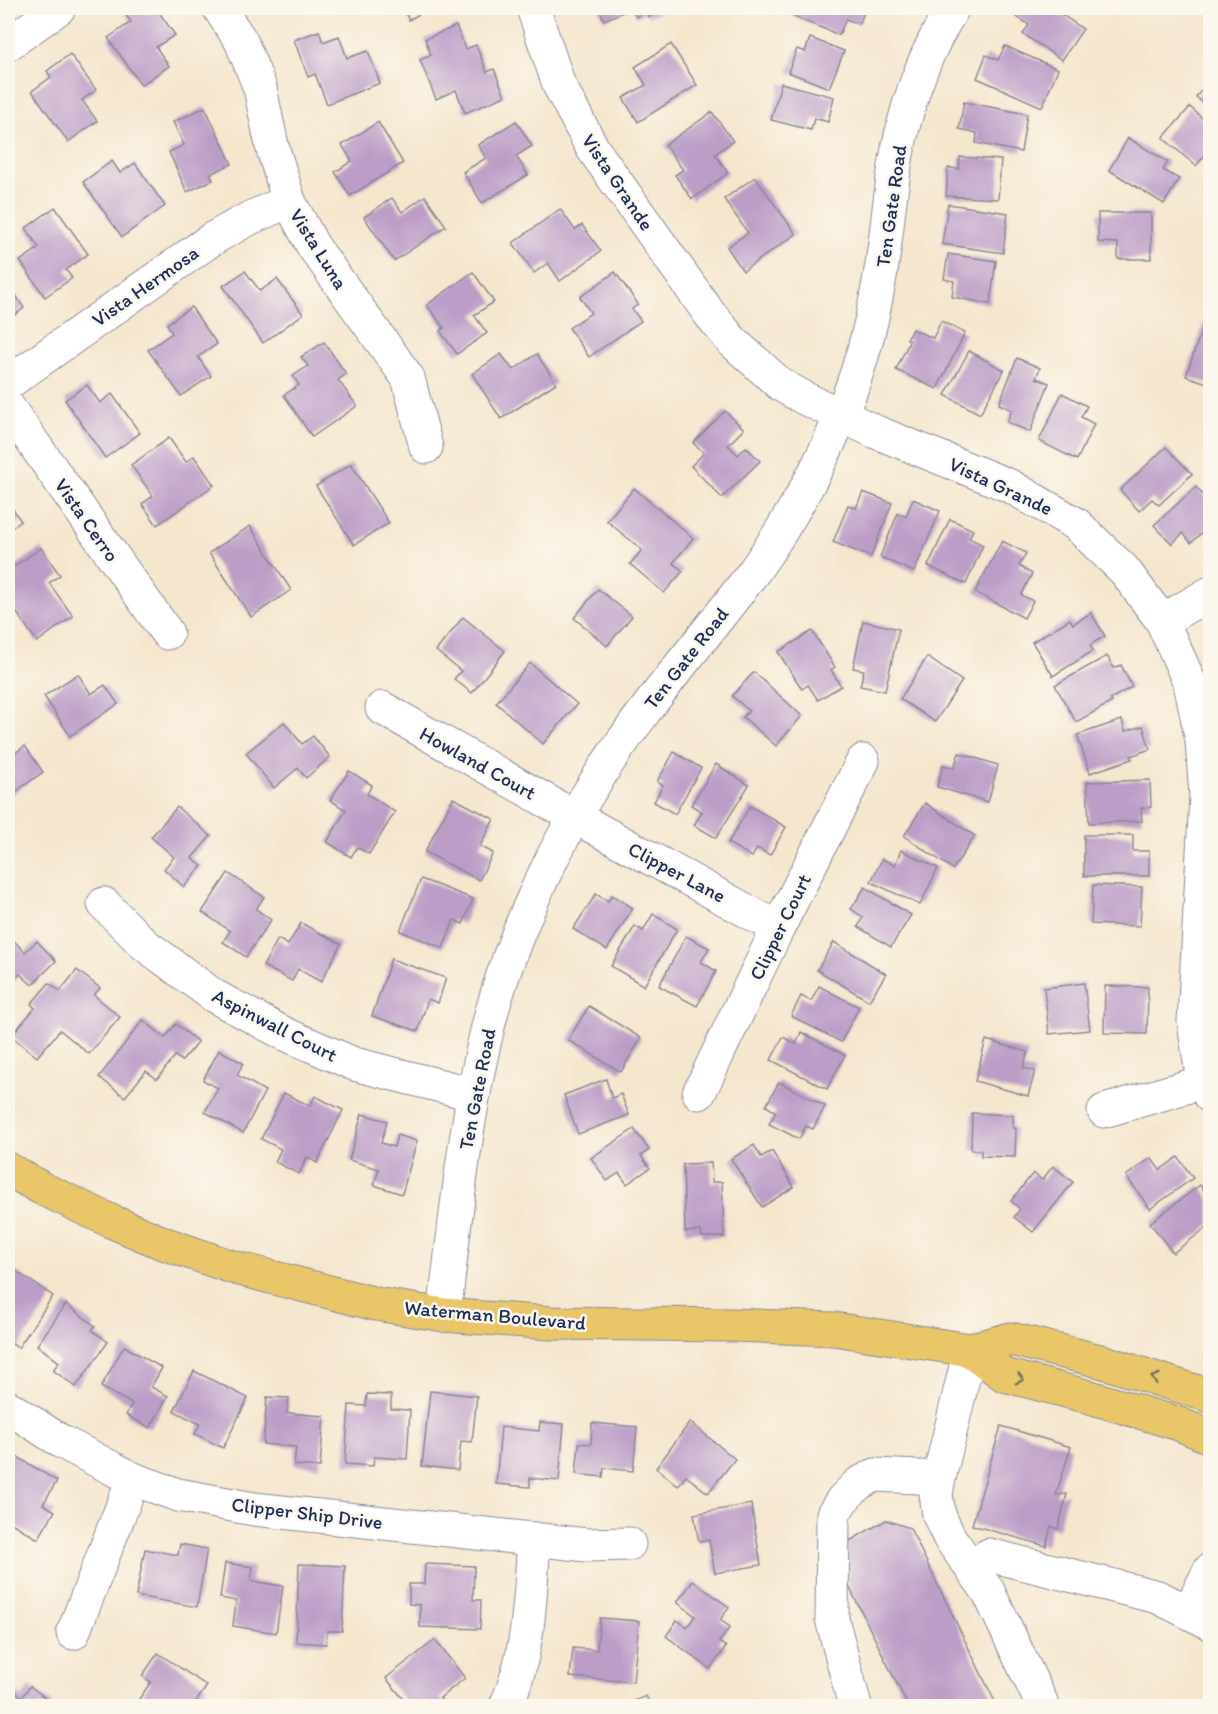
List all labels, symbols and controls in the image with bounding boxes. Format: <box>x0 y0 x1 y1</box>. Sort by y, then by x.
street label: Vista Grande <box>577 129 659 235</box>
street label: Ten Gate Road <box>871 143 911 269</box>
street label: Vista Luna <box>285 204 353 294</box>
street label: Vista Hermosa <box>87 240 203 332</box>
street label: Vista Grande <box>946 452 1056 520</box>
street label: Vista Cerro <box>50 474 124 566</box>
street label: Ten Gate Road <box>639 602 733 714</box>
street label: Howland Court <box>416 721 540 805</box>
street label: Clipper Lane <box>624 836 730 908</box>
street label: Clipper Court <box>744 870 816 984</box>
street label: Aspinwall Court <box>209 983 342 1067</box>
street label: Ten Gate Road <box>453 1026 501 1152</box>
street label: Waterman Boulevard <box>403 1295 587 1335</box>
one-way arrow <box>1014 1371 1024 1384</box>
one-way arrow <box>1150 1373 1161 1385</box>
street label: Clipper Ship Drive <box>230 1492 384 1534</box>

